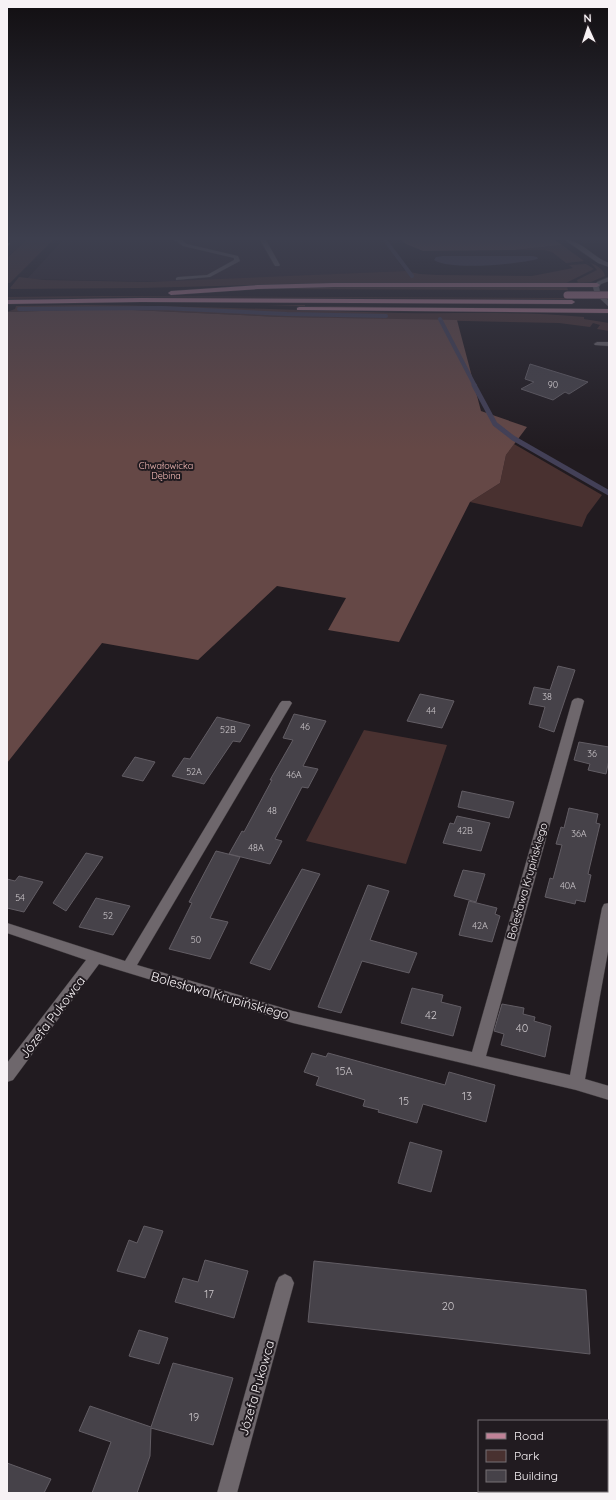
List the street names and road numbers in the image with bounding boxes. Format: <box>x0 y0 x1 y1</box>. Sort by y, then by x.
street label: Bolesława Krupińskiego <box>504 821 550 941</box>
street label: Bolesława Krupińskiego <box>149 968 291 1022</box>
street label: Józefa Pukowca <box>16 973 88 1061</box>
street label: Józefa Pukowca <box>235 1338 277 1438</box>

